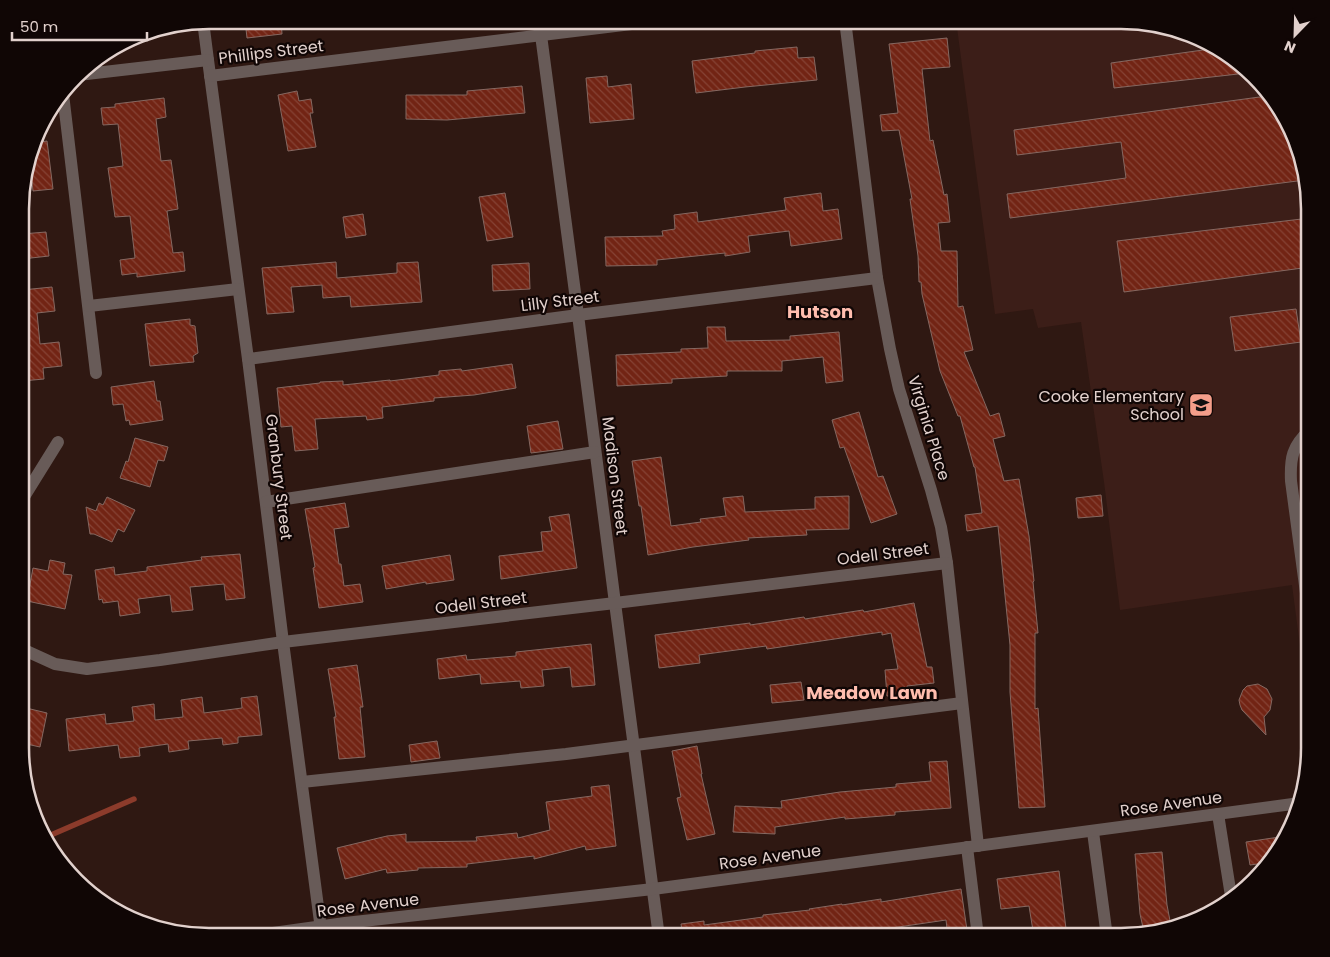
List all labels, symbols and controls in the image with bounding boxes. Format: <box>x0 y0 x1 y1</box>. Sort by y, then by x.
scale bar <box>12 10 148 42</box>
north arrow <box>1270 10 1320 60</box>
text: 50 m <box>20 16 58 37</box>
street label: Phillips Street <box>217 34 325 70</box>
text: N <box>1281 36 1299 58</box>
street label: Lilly Street <box>519 285 601 317</box>
district label: Hutson <box>787 299 853 324</box>
street label: Virginia Place <box>902 373 956 483</box>
place label: Cooke Elementary School <box>1038 385 1184 426</box>
school or university icon: Cooke Elementary School <box>1188 392 1214 418</box>
street label: Granbury Street <box>260 413 298 541</box>
street label: Madison Street <box>596 415 634 537</box>
street label: Odell Street <box>836 537 930 571</box>
street label: Odell Street <box>434 586 528 620</box>
district label: Meadow Lawn <box>806 680 938 705</box>
street label: Rose Avenue <box>1119 785 1223 823</box>
street label: Rose Avenue <box>718 838 822 876</box>
street label: Rose Avenue <box>316 887 420 923</box>

